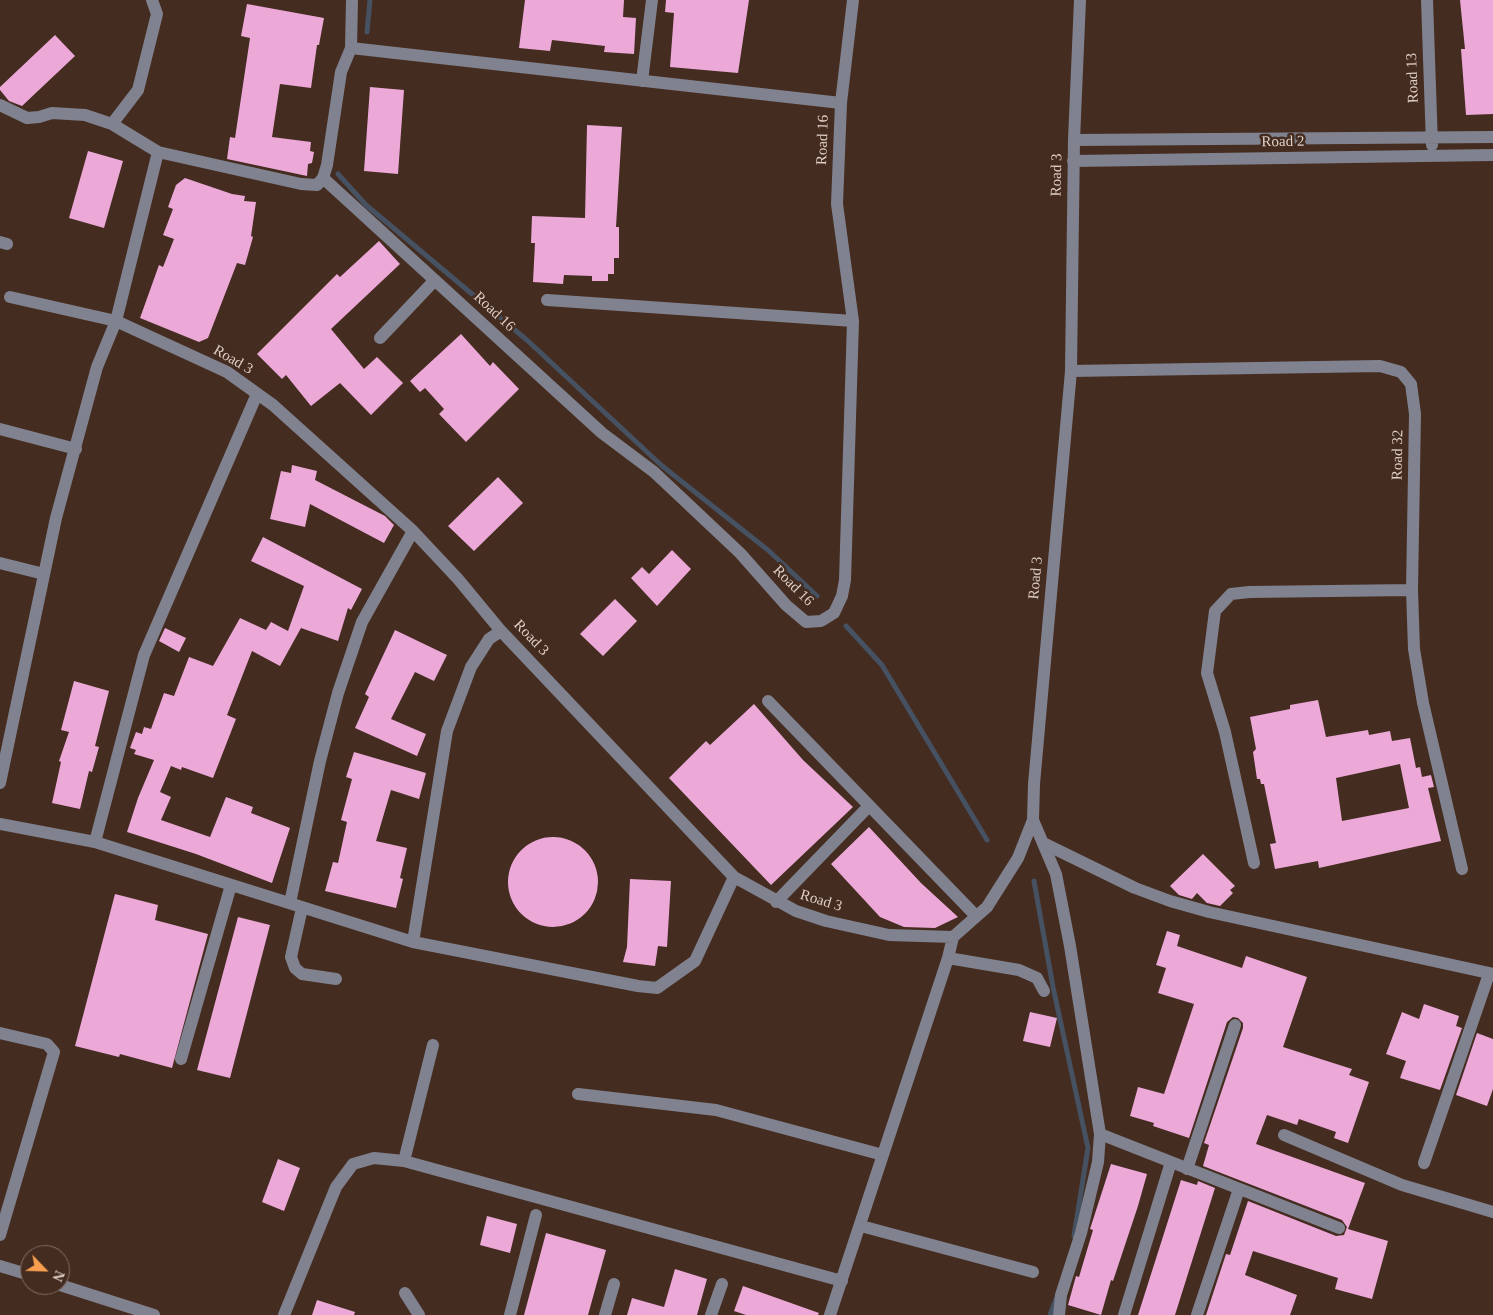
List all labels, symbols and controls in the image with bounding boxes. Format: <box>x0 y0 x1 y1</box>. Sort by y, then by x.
street label: Road 13 <box>1403 52 1423 104</box>
street label: Road 16 <box>813 114 833 166</box>
street label: Road 2 <box>1261 133 1305 151</box>
street label: Road 3 <box>1048 153 1066 197</box>
street label: Road 16 <box>469 288 519 336</box>
street label: Road 3 <box>210 341 256 379</box>
street label: Road 32 <box>1389 430 1407 480</box>
street label: Road 3 <box>1025 556 1047 600</box>
street label: Road 16 <box>769 562 817 610</box>
street label: Road 3 <box>510 616 552 660</box>
street label: Road 3 <box>798 886 844 916</box>
north arrow <box>20 1245 70 1295</box>
text: N <box>49 1268 67 1284</box>

